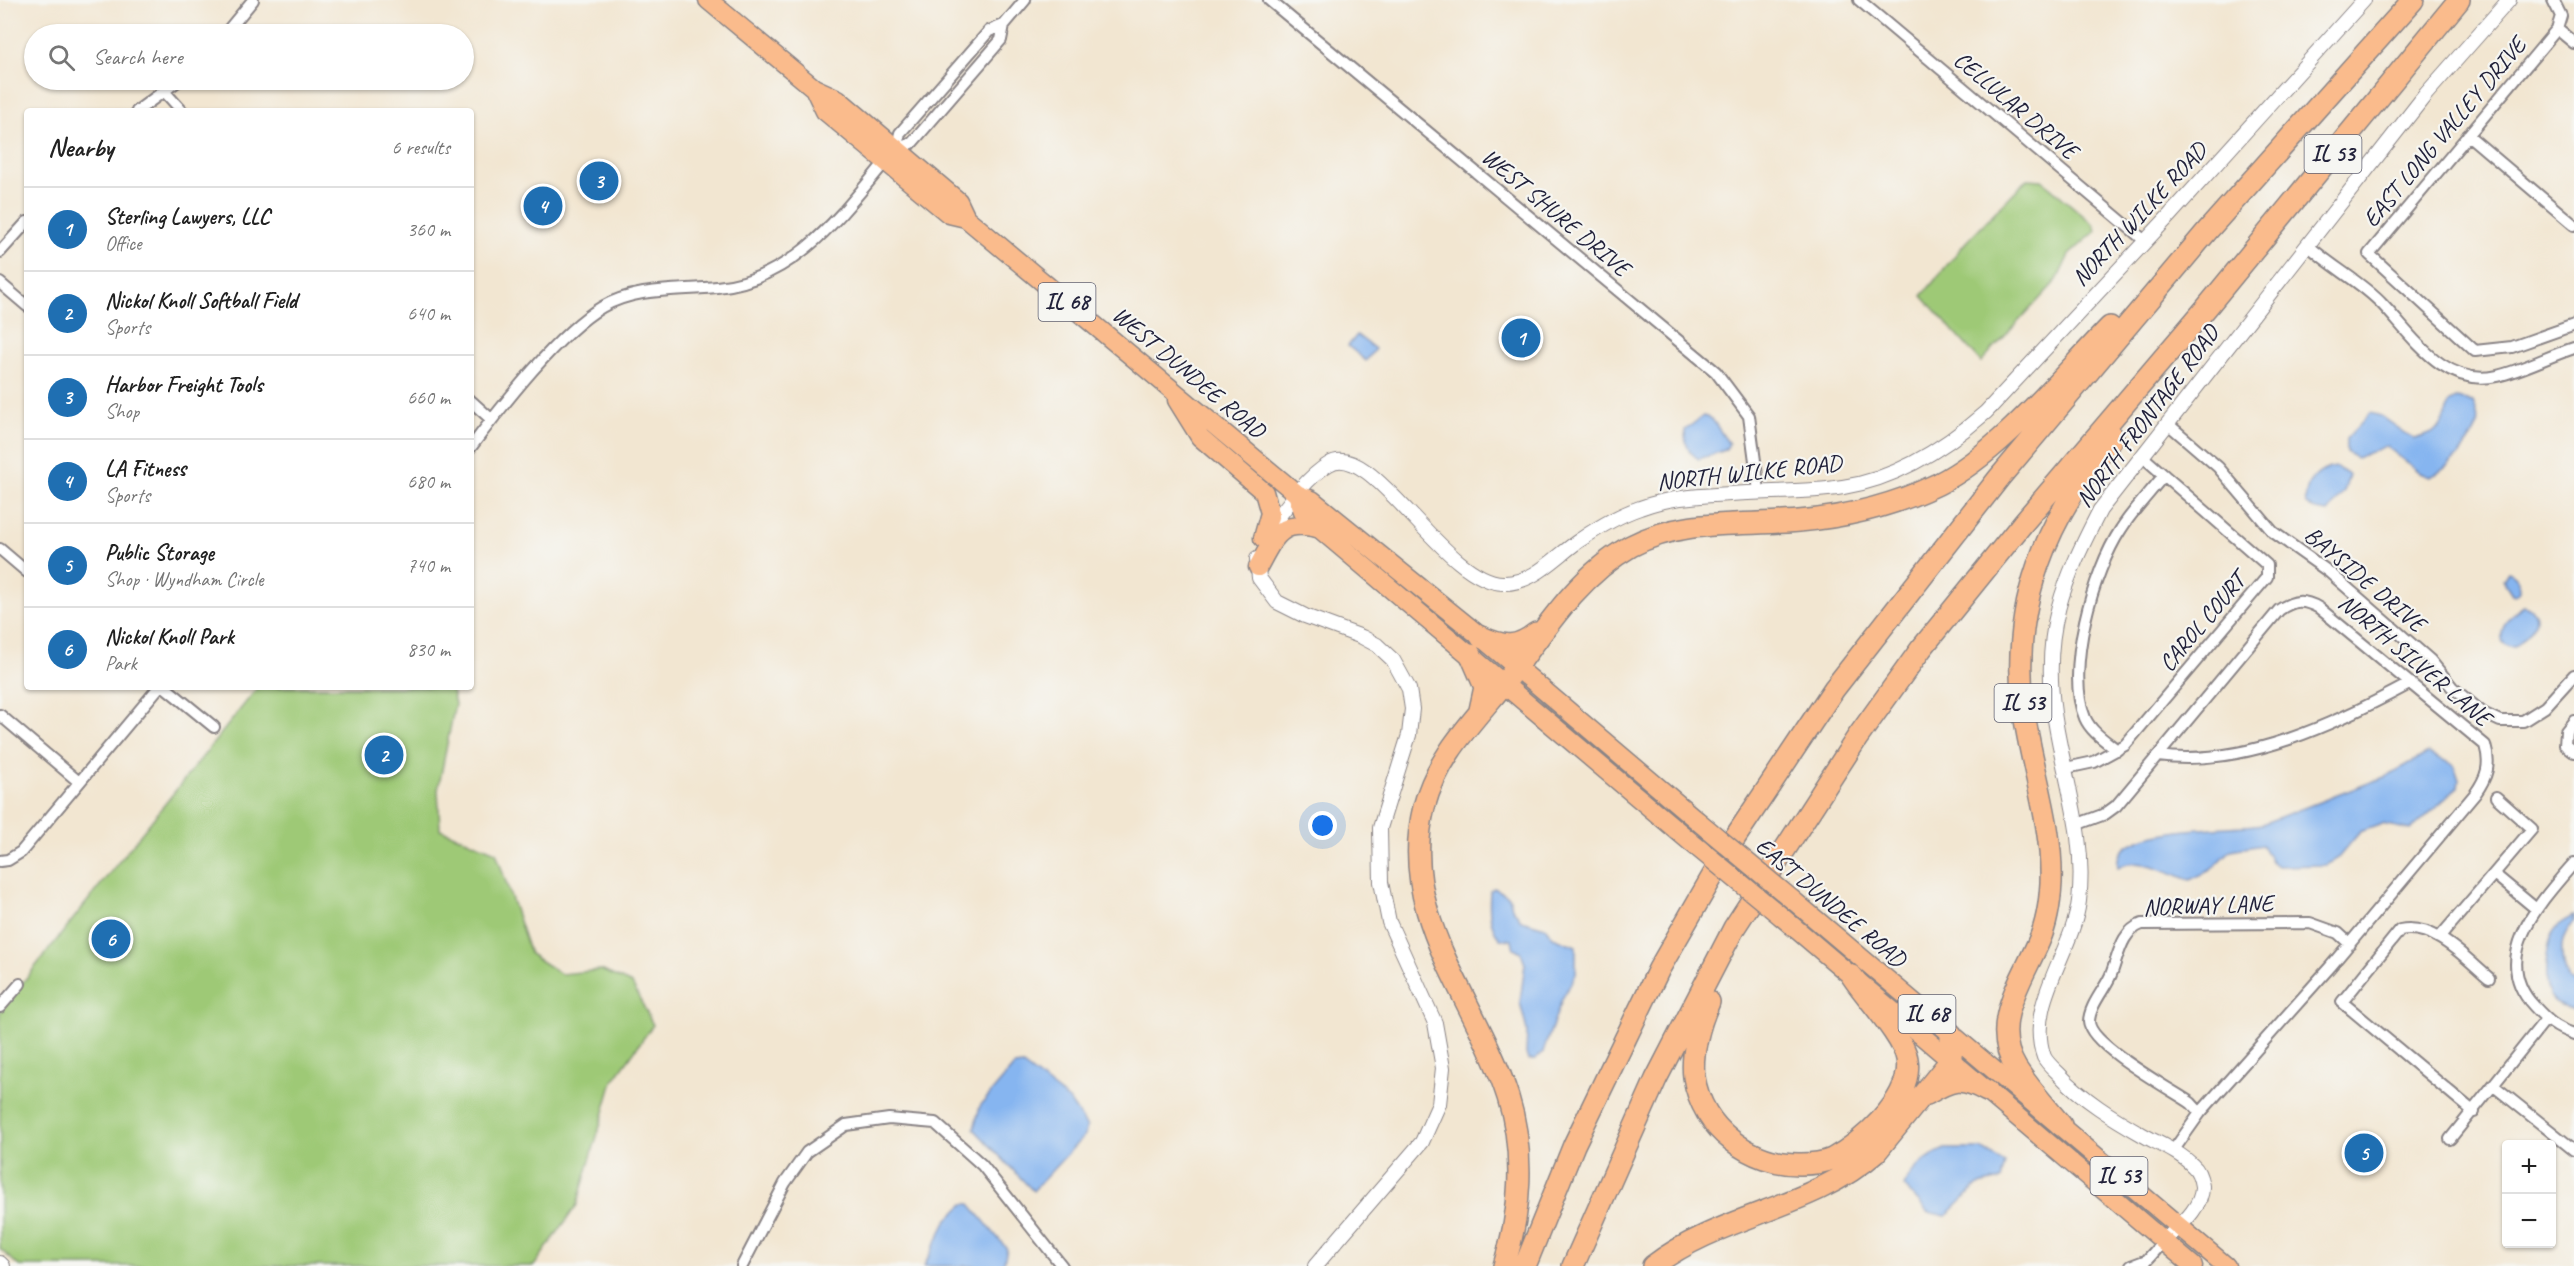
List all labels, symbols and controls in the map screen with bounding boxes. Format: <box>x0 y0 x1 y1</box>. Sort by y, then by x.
search box <box>24 24 474 90</box>
street label: EAST LONG VALLEY DRIVE <box>2356 28 2534 233</box>
icon: search <box>45 41 78 74</box>
text: Search here <box>93 43 183 71</box>
street label: CELLULAR DRIVE <box>1948 44 2086 167</box>
text: Nearby <box>48 131 113 164</box>
street label: NORTH WILKE ROAD <box>2065 134 2215 292</box>
text: 6 results <box>391 135 450 160</box>
road number: IL 53 <box>2304 135 2362 173</box>
street label: WEST SHURE DRIVE <box>1476 141 1638 285</box>
pin: 3 <box>580 158 618 204</box>
pin: 4 <box>524 184 562 228</box>
text: Sterling Lawyers, LLC <box>105 203 270 231</box>
text: 1 <box>63 217 72 242</box>
text: 360 m <box>407 217 450 242</box>
text: Office <box>105 231 142 256</box>
road number: IL 68 <box>1038 283 1096 321</box>
text: Nickol Knoll Softball Field <box>105 287 297 315</box>
street label: WEST DUNDEE ROAD <box>1106 299 1273 446</box>
text: 2 <box>63 301 72 326</box>
text: 640 m <box>407 301 450 326</box>
text: Sports <box>105 315 150 340</box>
pin: 1 <box>1502 316 1540 360</box>
street label: NORTH FRONTAGE ROAD <box>2069 317 2227 513</box>
text: Harbor Freight Tools <box>105 371 263 399</box>
text: 3 <box>63 385 72 410</box>
text: 660 m <box>407 385 450 410</box>
text: Shop <box>105 399 139 424</box>
street label: NORTH WILKE ROAD <box>1655 447 1845 497</box>
text: LA Fitness <box>105 455 186 483</box>
text: 4 <box>63 469 72 494</box>
text: 680 m <box>407 469 450 494</box>
text: Sports <box>105 483 150 508</box>
street label: BAYSIDE DRIVE <box>2298 520 2434 640</box>
text: Public Storage <box>105 539 214 567</box>
text: 5 <box>63 553 72 578</box>
text: 740 m <box>407 553 450 578</box>
street label: CAROL COURT <box>2152 562 2256 677</box>
text: Shop · Wyndham Circle <box>105 567 263 592</box>
street label: NORTH SILVER LANE <box>2332 587 2500 734</box>
text: Nickol Knoll Park <box>105 623 234 651</box>
text: 6 <box>63 637 72 662</box>
text: 830 m <box>407 637 450 662</box>
text: Park <box>105 651 137 676</box>
road number: IL 53 <box>1994 684 2052 722</box>
pin: 2 <box>364 732 404 777</box>
your location <box>1308 811 1337 840</box>
street label: EAST DUNDEE ROAD <box>1750 830 1914 975</box>
street label: NORWAY LANE <box>2143 888 2277 922</box>
pin: 6 <box>92 916 130 962</box>
road number: IL 68 <box>1898 995 1956 1033</box>
pin: 5 <box>2344 1130 2384 1176</box>
map controls <box>2502 1140 2556 1248</box>
button: + <box>2502 1140 2556 1194</box>
road number: IL 53 <box>2090 1157 2148 1195</box>
button: − <box>2502 1194 2556 1248</box>

